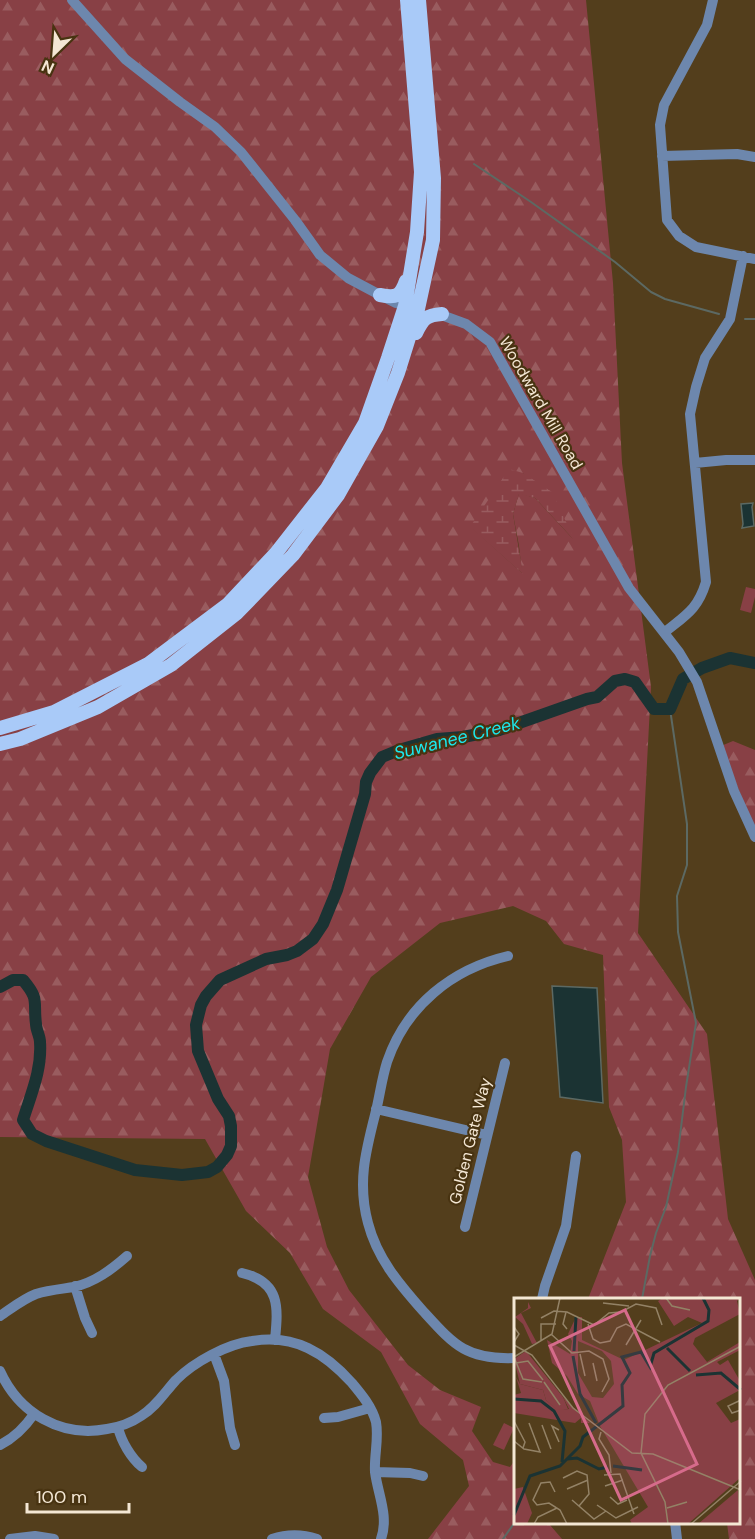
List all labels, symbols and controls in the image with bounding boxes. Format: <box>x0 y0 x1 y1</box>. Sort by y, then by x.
north arrow <box>24 24 84 84</box>
text: N <box>38 55 58 79</box>
street label: Woodward Mill Road <box>494 333 588 473</box>
water label: Suwanee Creek <box>391 711 523 765</box>
street label: Golden Gate Way <box>444 1075 496 1207</box>
inset map <box>514 1298 740 1524</box>
scale bar <box>27 1476 129 1514</box>
text: 100 m <box>36 1485 87 1509</box>

